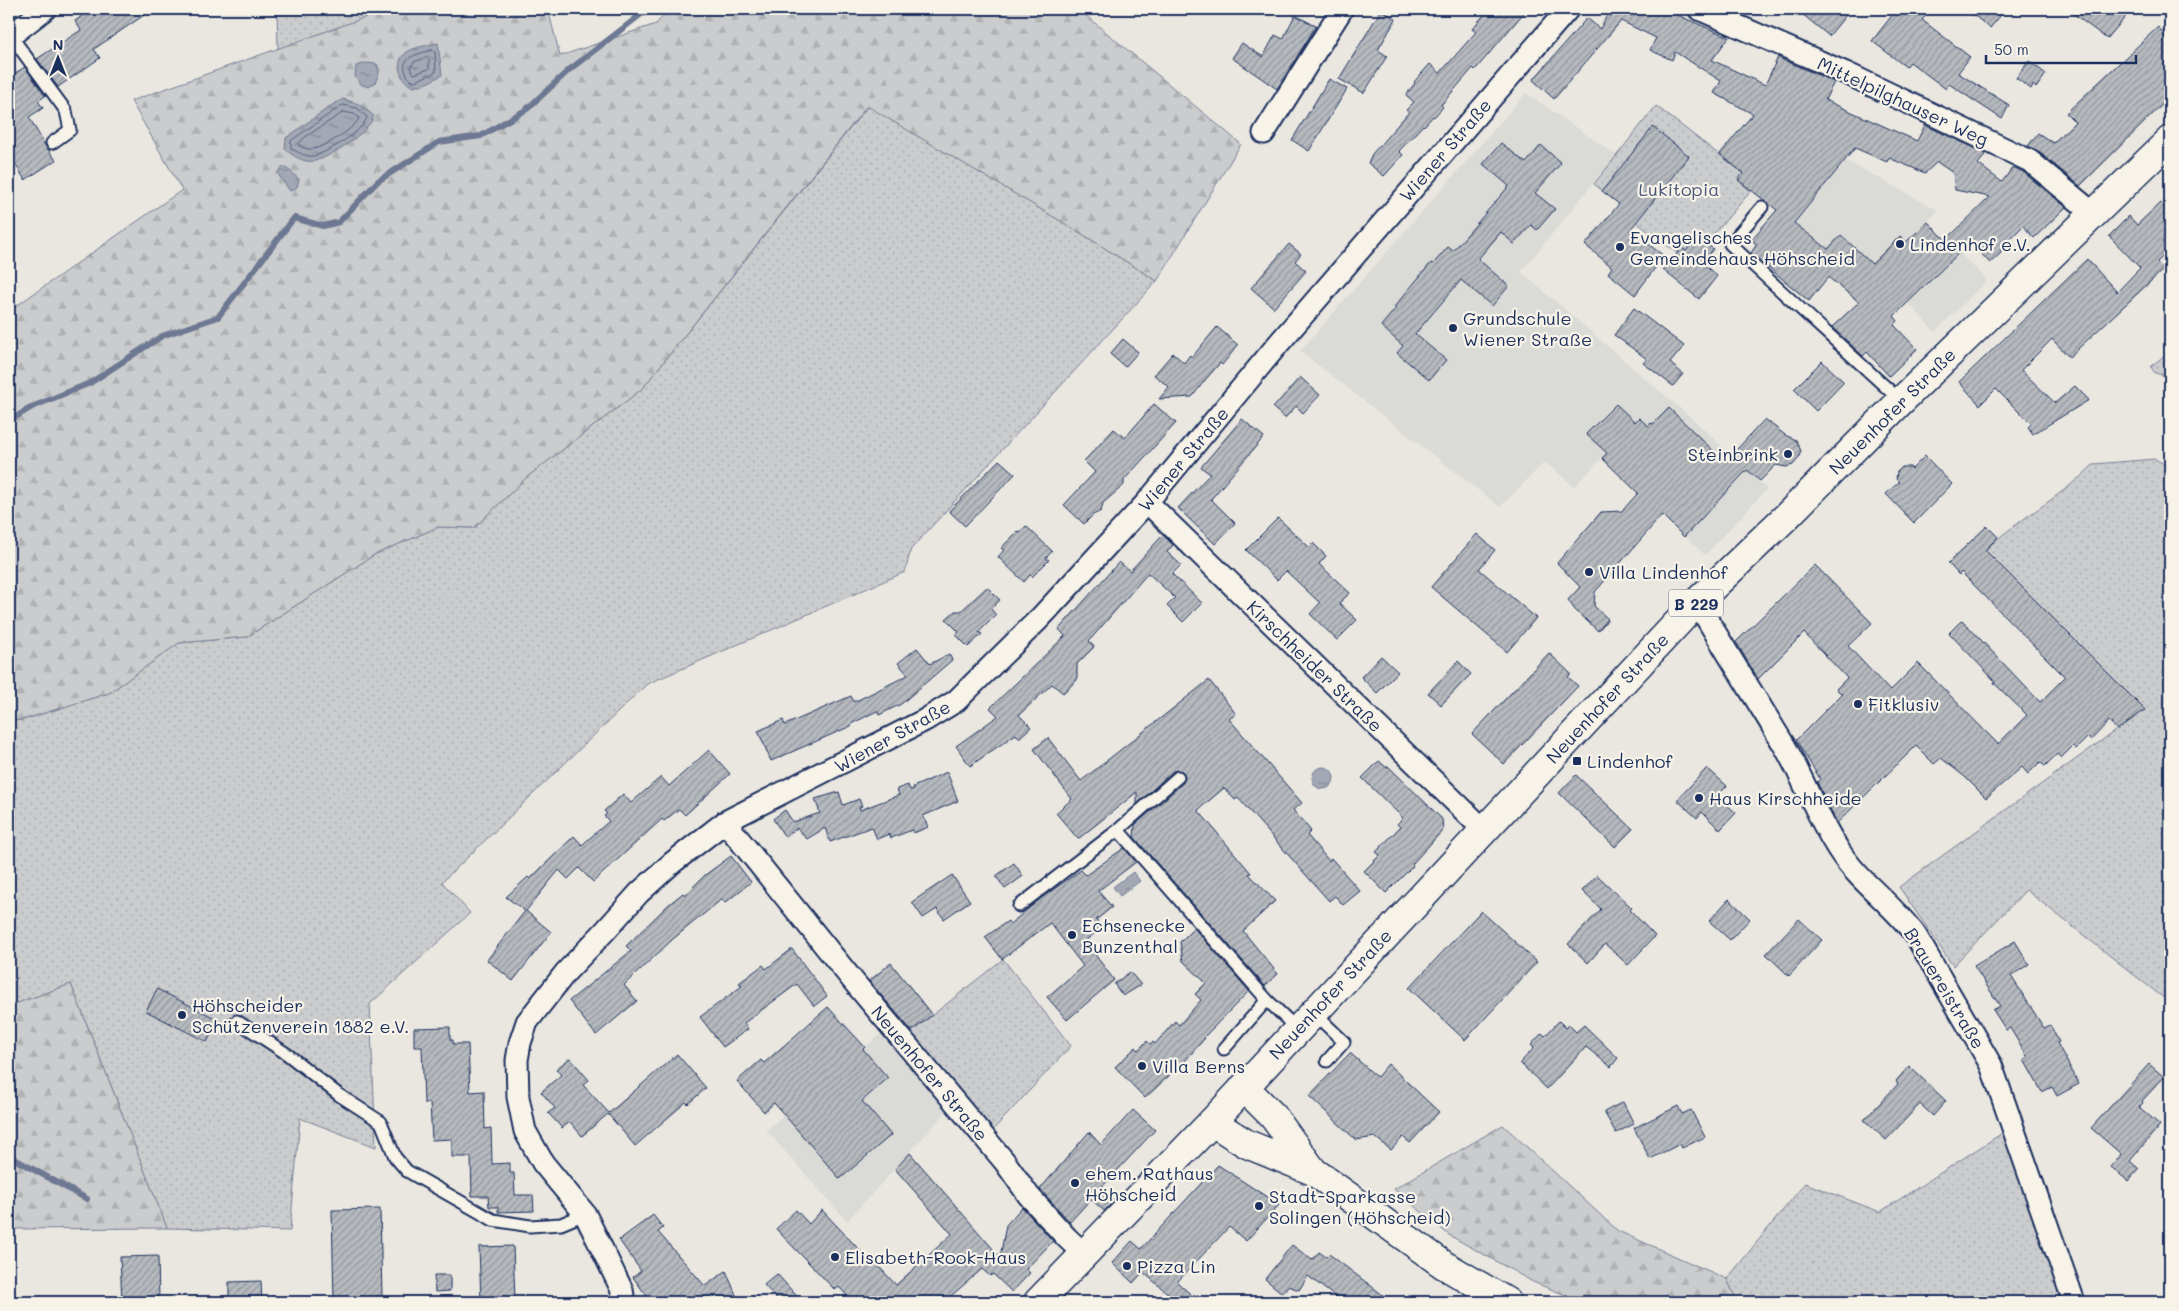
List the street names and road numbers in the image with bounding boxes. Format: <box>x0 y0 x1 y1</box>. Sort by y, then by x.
street label: Mittelpilghauser Weg <box>1814 51 1992 151</box>
street label: Wiener Straße <box>1394 93 1496 207</box>
street label: Neuenhofer Straße <box>1823 342 1961 480</box>
street label: Wiener Straße <box>1132 402 1234 516</box>
road number: B 229 <box>1668 590 1724 616</box>
street label: Kirschheider Straße <box>1242 595 1388 737</box>
street label: Neuenhofer Straße <box>1540 628 1674 768</box>
street label: Wiener Straße <box>830 694 954 778</box>
street label: Brauereistraße <box>1899 923 1991 1053</box>
street label: Neuenhofer Straße <box>1263 924 1397 1064</box>
street label: Neuenhofer Straße <box>866 1000 994 1146</box>

